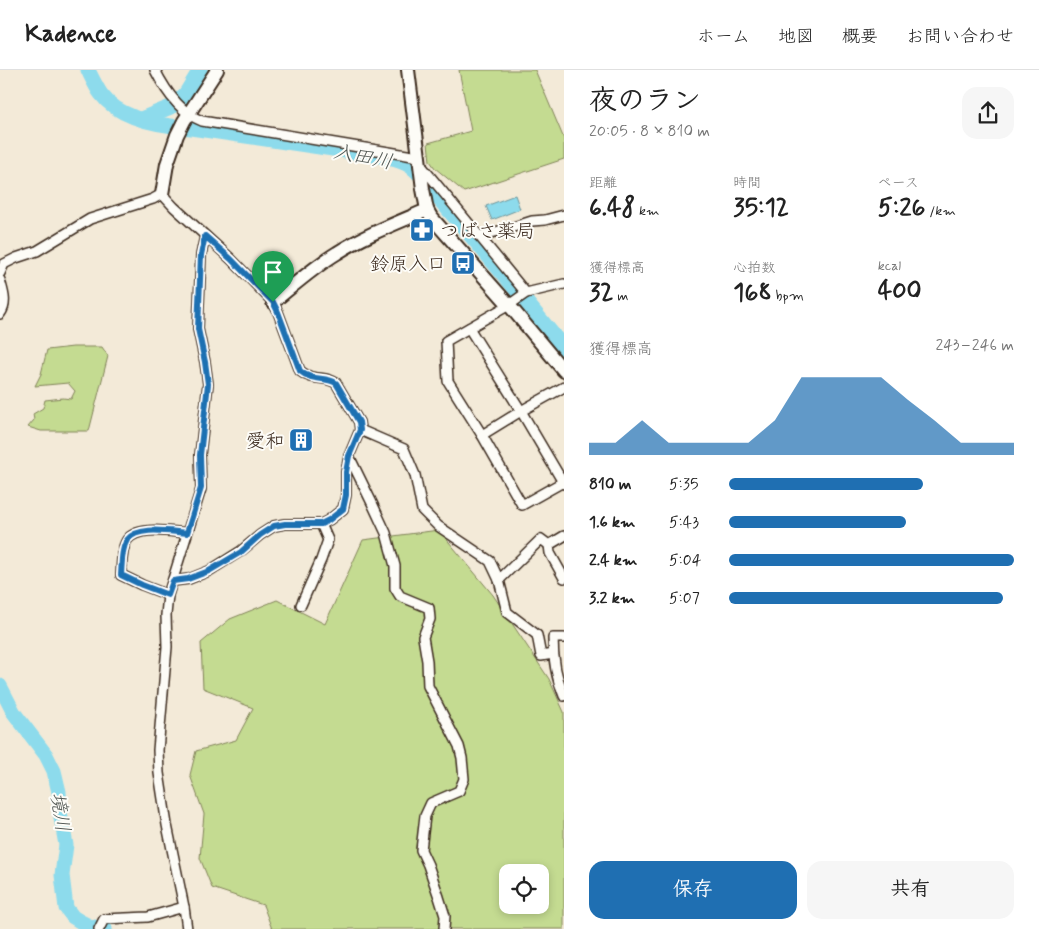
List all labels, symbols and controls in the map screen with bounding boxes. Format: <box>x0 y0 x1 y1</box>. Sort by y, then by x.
text: Kadence <box>25 19 116 50</box>
text: ホーム <box>697 25 750 49</box>
text: 地図 <box>778 25 814 49</box>
text: 概要 <box>842 25 878 49</box>
text: お問い合わせ <box>906 25 1014 49</box>
text: 夜のラン <box>589 83 701 120</box>
button: share <box>962 87 1014 139</box>
text: 20:05 · 8 × 810 m <box>589 121 710 142</box>
water label: 入田川 <box>331 138 395 176</box>
text: 距離 <box>589 174 617 192</box>
text: 時間 <box>733 174 761 192</box>
text: ペース <box>878 174 919 192</box>
text: 6.48 <box>589 192 635 225</box>
text: 35:12 <box>733 192 789 225</box>
text: 5:26 <box>878 192 925 225</box>
text: km <box>635 202 659 220</box>
text: /km <box>925 202 956 220</box>
pharmacy icon: つばさ薬局 <box>409 217 435 243</box>
place label: つばさ薬局 <box>440 219 535 244</box>
bus stop icon: 鈴原入口 <box>450 250 476 276</box>
pin <box>252 251 294 302</box>
place label: 鈴原入口 <box>370 252 446 277</box>
text: kcal <box>878 257 901 275</box>
icon: arrive <box>259 258 287 286</box>
text: 獲得標高 <box>589 259 645 277</box>
text: 心拍数 <box>733 259 775 277</box>
text: 400 <box>878 275 922 308</box>
text: 32 <box>589 277 614 310</box>
text: 168 <box>733 277 772 310</box>
text: m <box>614 287 628 305</box>
text: bpm <box>772 287 804 305</box>
text: 243–246 m <box>935 335 1014 356</box>
text: 獲得標高 <box>589 339 653 360</box>
building icon: 愛和 <box>288 427 314 453</box>
place label: 愛和 <box>246 429 284 454</box>
text: 810 m <box>589 474 632 495</box>
text: 5:35 <box>669 474 699 495</box>
text: 1.6 km <box>589 512 635 533</box>
text: 5:43 <box>669 512 699 533</box>
text: 2.4 km <box>589 550 637 571</box>
text: 5:04 <box>669 550 702 571</box>
text: 3.2 km <box>589 588 635 609</box>
text: 5:07 <box>669 588 700 609</box>
water label: 境川 <box>43 790 76 834</box>
button: 保存 <box>589 861 797 919</box>
button: 共有 <box>807 861 1014 919</box>
map controls <box>499 864 549 914</box>
button: locate <box>499 864 549 914</box>

